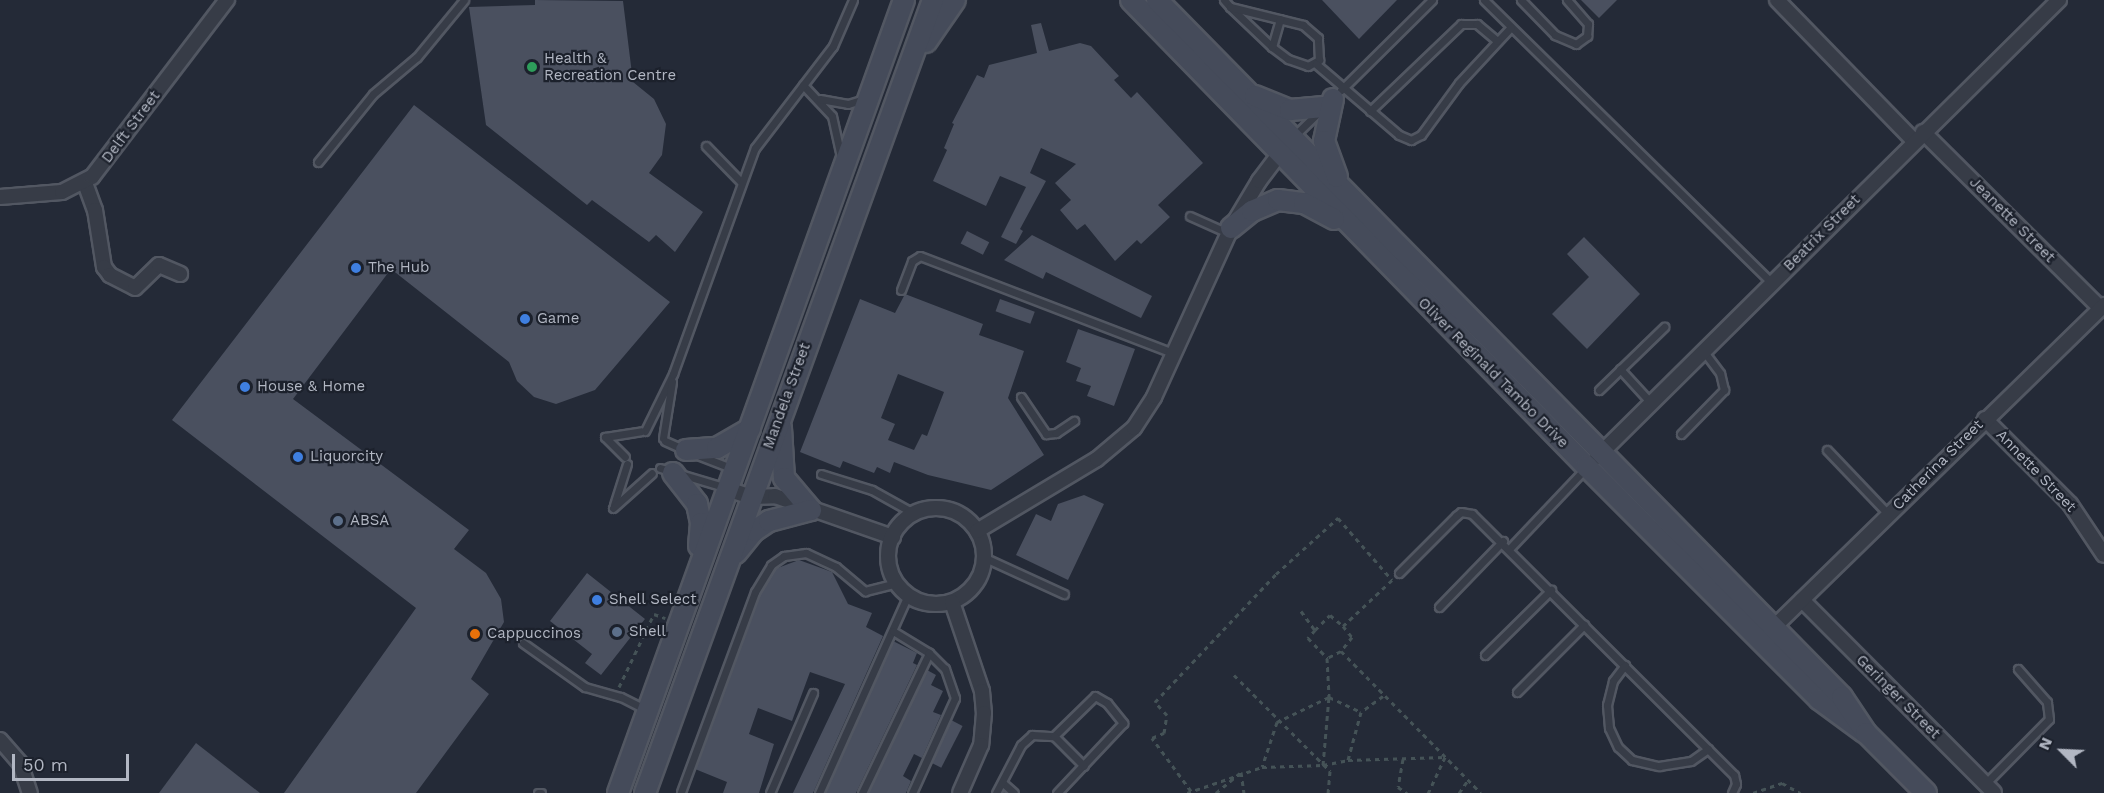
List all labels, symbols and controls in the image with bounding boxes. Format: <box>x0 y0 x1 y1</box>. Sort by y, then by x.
place label: Health & Recreation Centre <box>544 49 676 84</box>
marker: Health & Recreation Centre <box>525 60 539 74</box>
street label: Delft Street <box>98 87 164 167</box>
street label: Jeanette Street <box>1965 173 2059 267</box>
street label: Beatrix Street <box>1780 191 1864 275</box>
place label: The Hub <box>368 259 429 277</box>
marker: The Hub <box>349 261 363 275</box>
street label: Oliver Reginald Tambo Drive <box>1414 294 1572 452</box>
place label: Game <box>537 310 579 328</box>
marker: Game <box>518 312 532 326</box>
street label: Mandela Street <box>759 340 815 452</box>
place label: House & Home <box>257 378 365 396</box>
marker: House & Home <box>238 380 252 394</box>
street label: Catherina Street <box>1889 416 1987 514</box>
street label: Annette Street <box>1992 426 2080 516</box>
place label: Liquorcity <box>310 448 383 466</box>
marker: Liquorcity <box>291 450 305 464</box>
place label: ABSA <box>350 512 389 530</box>
marker: ABSA <box>331 514 345 528</box>
place label: Shell Select <box>609 591 697 609</box>
marker: Shell Select <box>590 593 604 607</box>
place label: Shell <box>629 623 666 641</box>
place label: Cappuccinos <box>487 625 581 643</box>
marker: Shell <box>610 625 624 639</box>
marker: Cappuccinos <box>468 627 482 641</box>
street label: Geringer Street <box>1852 651 1944 743</box>
north arrow <box>2032 721 2092 781</box>
text: N <box>2034 734 2056 753</box>
scale bar <box>15 742 132 780</box>
text: 50 m <box>23 754 68 775</box>

